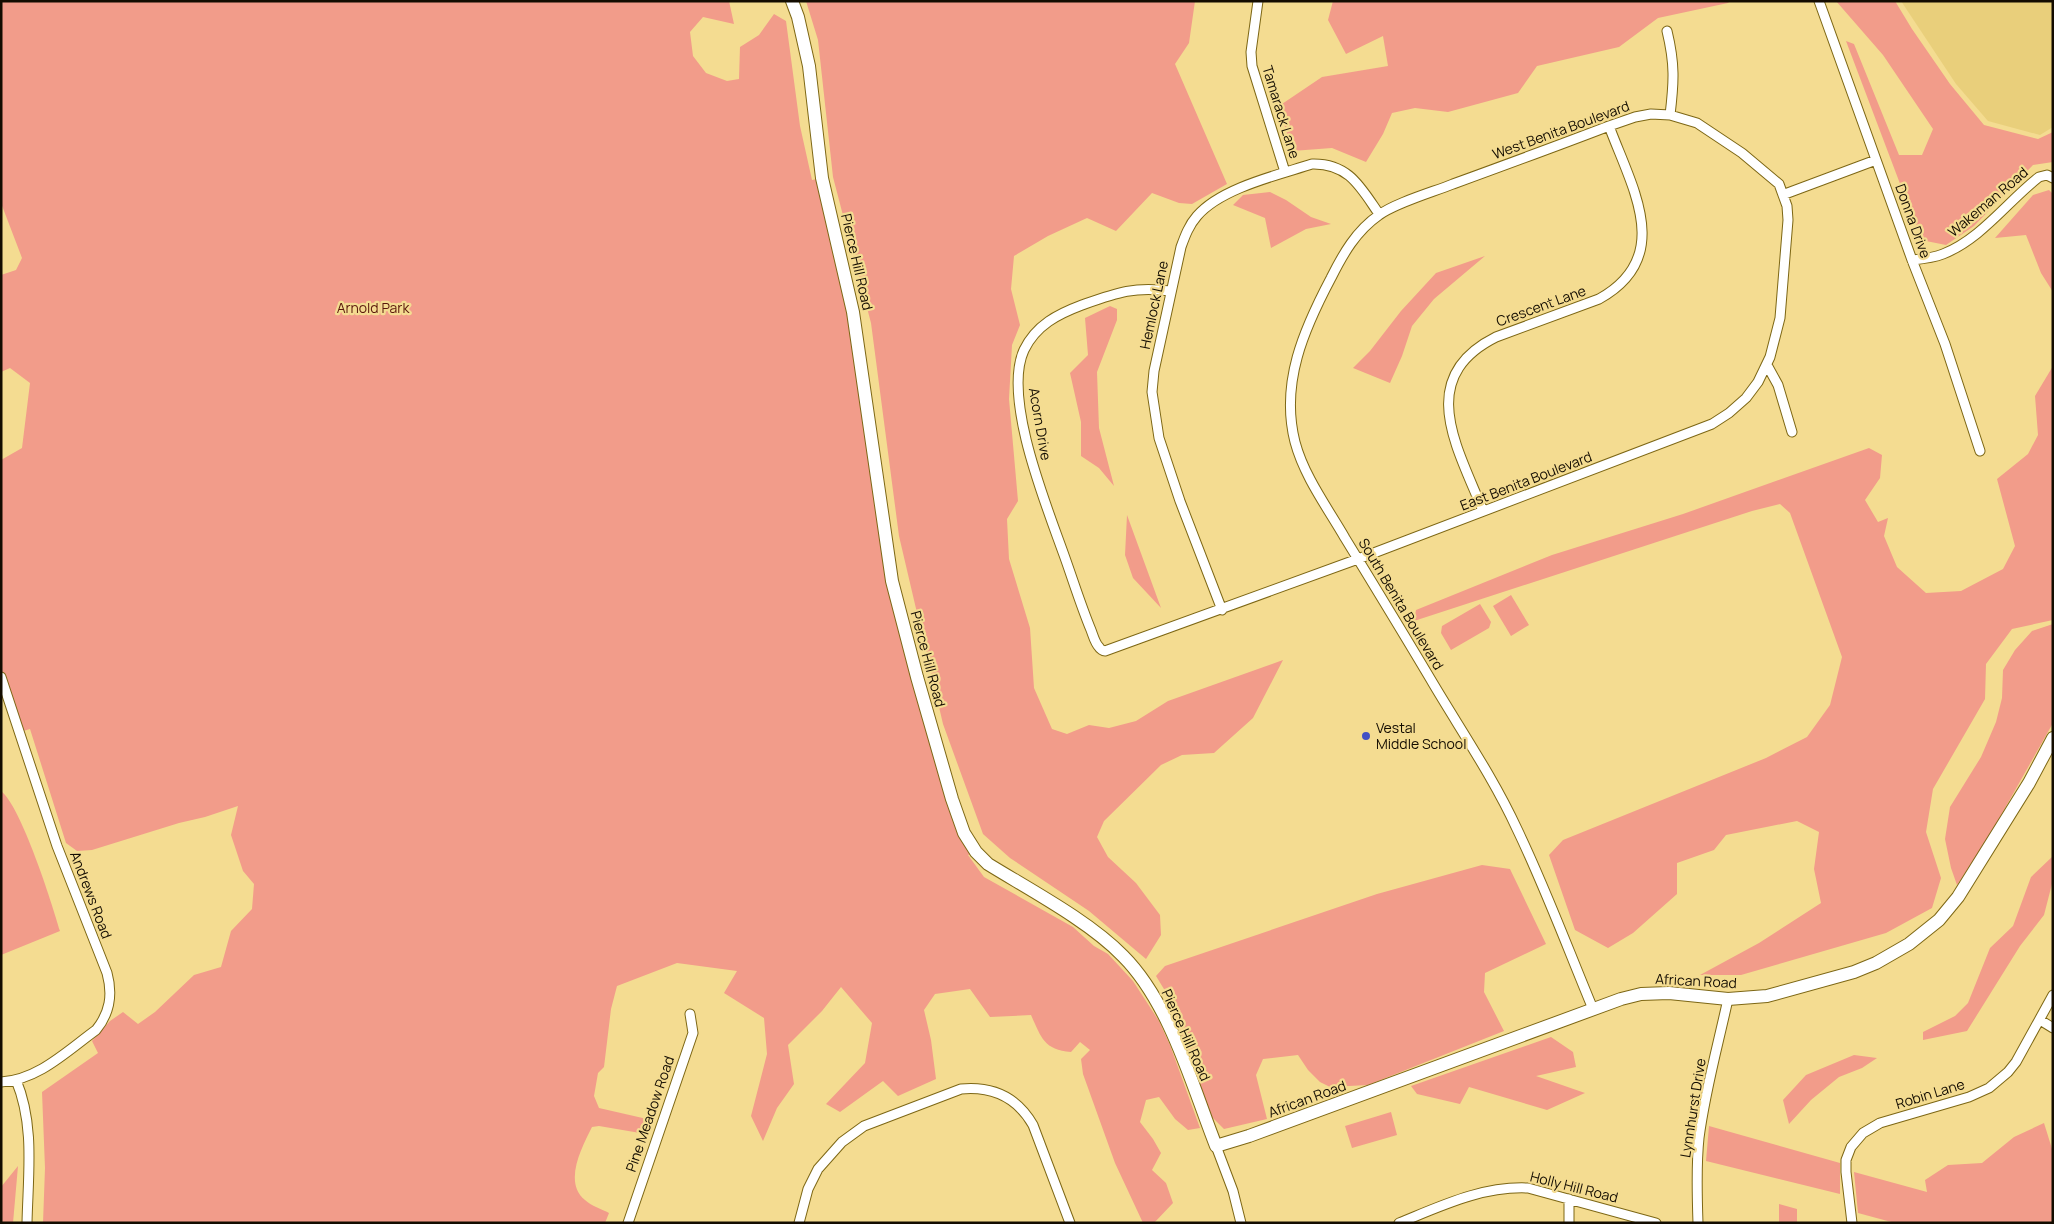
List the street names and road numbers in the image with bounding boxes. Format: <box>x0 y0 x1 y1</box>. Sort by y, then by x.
street label: Tamarack Lane <box>1258 63 1305 161</box>
street label: West Benita Boulevard <box>1490 96 1632 163</box>
street label: Wakeman Road <box>1944 163 2032 241</box>
street label: Donna Drive <box>1891 181 1936 261</box>
street label: Pierce Hill Road <box>837 212 878 312</box>
street label: Hemlock Lane <box>1135 259 1172 351</box>
street label: Crescent Lane <box>1493 281 1588 331</box>
street label: Acorn Drive <box>1025 386 1056 462</box>
street label: East Benita Boulevard <box>1457 447 1595 514</box>
street label: South Benita Boulevard <box>1355 534 1448 673</box>
street label: Pierce Hill Road <box>907 609 950 709</box>
street label: Andrews Road <box>66 848 117 941</box>
street label: African Road <box>1655 969 1737 992</box>
street label: Pierce Hill Road <box>1158 986 1215 1084</box>
street label: Pine Meadow Road <box>621 1053 678 1174</box>
street label: Lynnhurst Drive <box>1675 1057 1710 1159</box>
street label: Robin Lane <box>1893 1074 1967 1113</box>
street label: African Road <box>1265 1076 1348 1121</box>
street label: Holly Hill Road <box>1528 1166 1620 1207</box>

